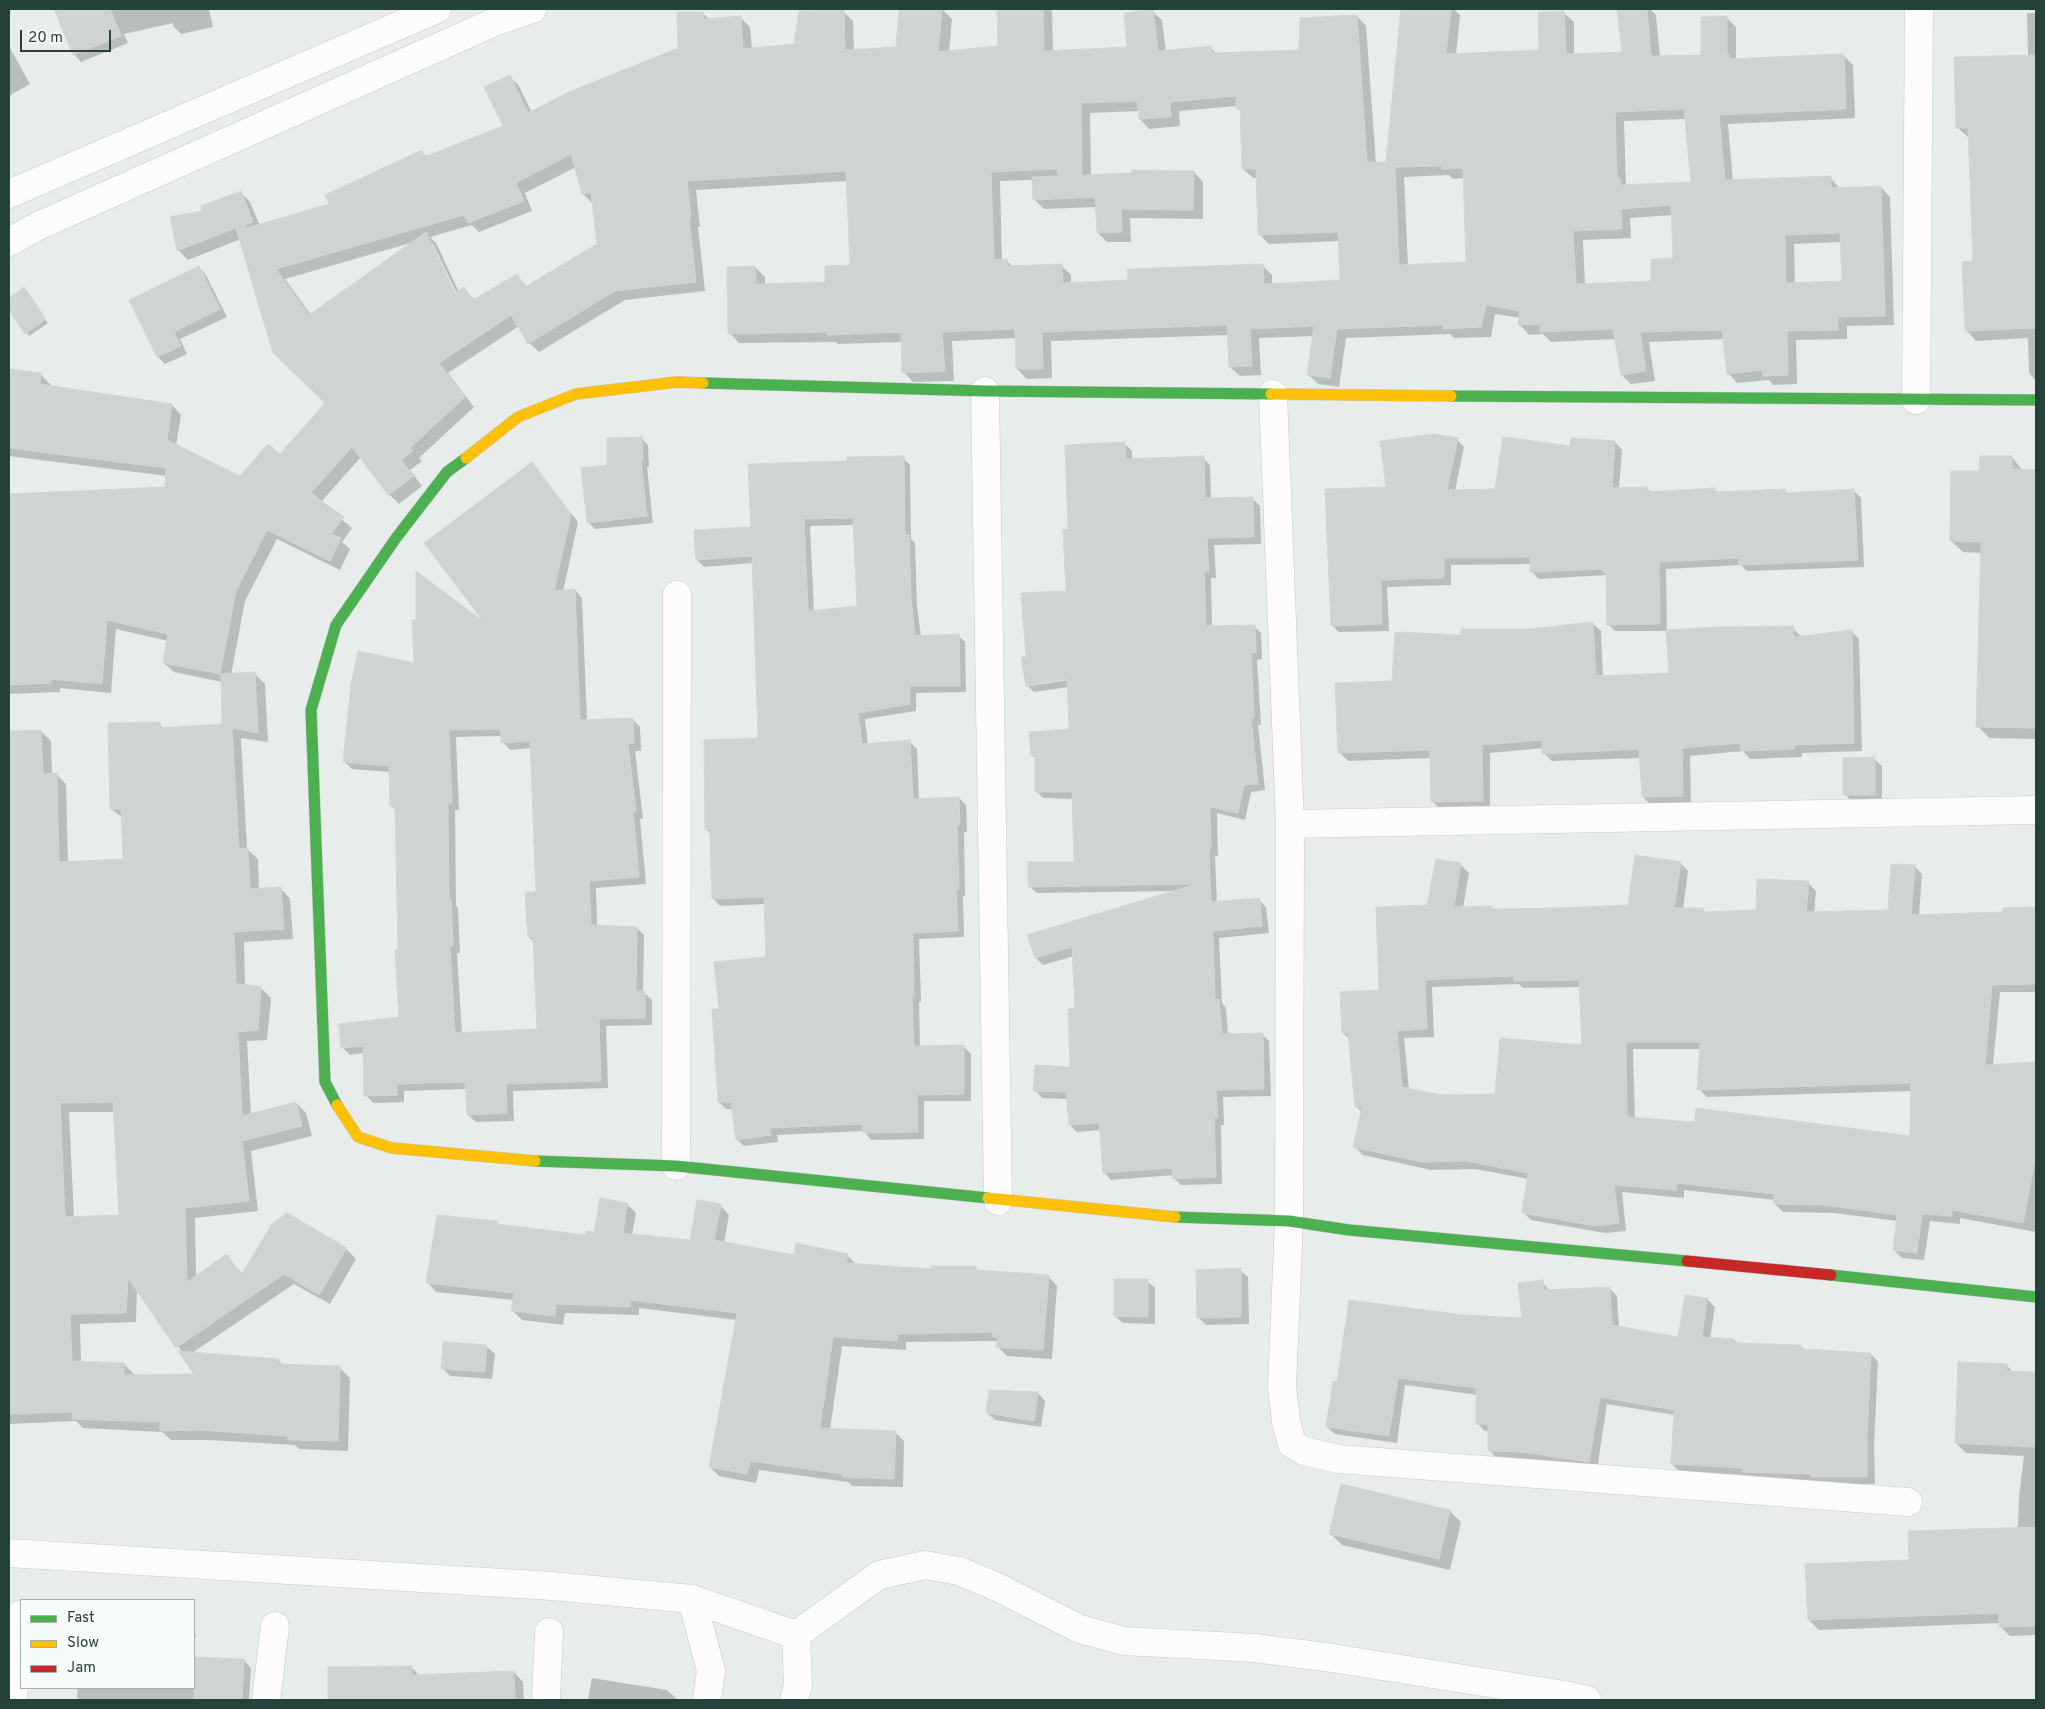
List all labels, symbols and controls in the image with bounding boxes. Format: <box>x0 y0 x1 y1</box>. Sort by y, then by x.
scale bar <box>22 20 114 52</box>
text: 20 m <box>28 29 63 48</box>
legend <box>20 1599 195 1689</box>
text: Fast <box>67 1609 95 1628</box>
text: Slow <box>67 1634 99 1653</box>
text: Jam <box>67 1659 96 1678</box>

